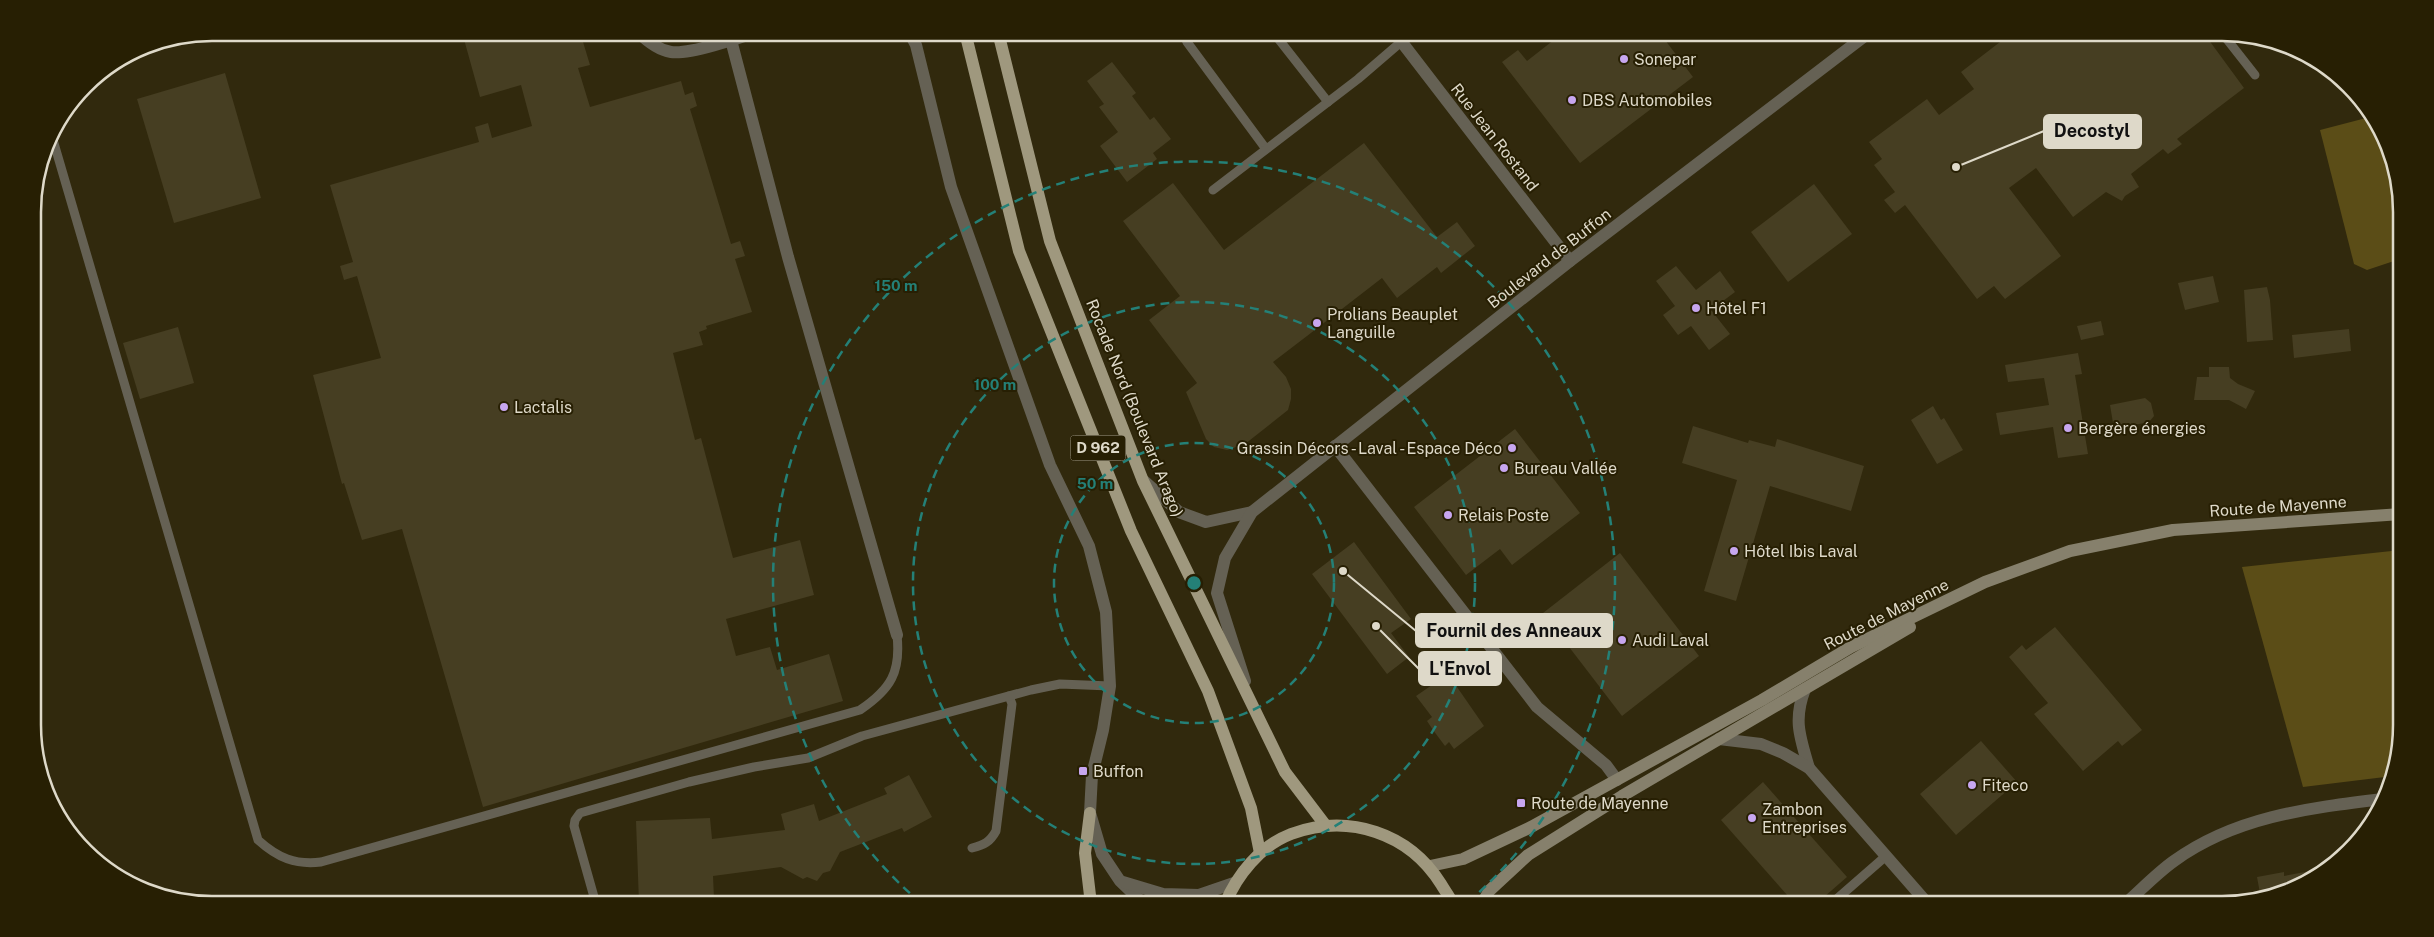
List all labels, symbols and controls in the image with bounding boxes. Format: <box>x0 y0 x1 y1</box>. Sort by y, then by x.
place label: Sonepar <box>1634 50 1697 69</box>
marker: Sonepar <box>1618 53 1630 65</box>
street label: Rue Jean Rostand <box>1447 80 1542 195</box>
place label: DBS Automobiles <box>1582 91 1712 110</box>
marker: DBS Automobiles <box>1566 94 1578 106</box>
callout: Decostyl <box>2044 115 2141 148</box>
text: Decostyl <box>2054 120 2130 141</box>
street label: Boulevard de Buffon <box>1484 204 1615 313</box>
text: 150 m <box>874 277 918 294</box>
street label: Rocade Nord (Boulevard Arago) <box>1082 296 1187 520</box>
place label: Hôtel F1 <box>1706 299 1767 318</box>
marker: Hôtel F1 <box>1690 302 1702 314</box>
place label: Prolians Beauplet Languille <box>1327 305 1458 342</box>
marker: Prolians Beauplet Languille <box>1311 317 1323 329</box>
text: 100 m <box>974 376 1016 393</box>
place label: Lactalis <box>514 398 572 417</box>
marker: Lactalis <box>498 401 510 413</box>
place label: Bergère énergies <box>2078 419 2206 438</box>
marker: Bergère énergies <box>2062 422 2074 434</box>
road number: D 962 <box>1070 436 1126 460</box>
place label: Grassin Décors - Laval - Espace Déco <box>1237 439 1502 458</box>
marker: Grassin Décors - Laval - Espace Déco <box>1506 442 1518 454</box>
place label: Bureau Vallée <box>1514 459 1617 478</box>
marker: Bureau Vallée <box>1498 462 1510 474</box>
text: 50 m <box>1077 475 1113 492</box>
street label: Route de Mayenne <box>2209 492 2347 521</box>
place label: Relais Poste <box>1458 506 1549 525</box>
marker: Relais Poste <box>1442 509 1454 521</box>
place label: Hôtel Ibis Laval <box>1744 542 1858 561</box>
marker: Hôtel Ibis Laval <box>1728 545 1740 557</box>
centre of rings <box>1185 574 1203 592</box>
street label: Route de Mayenne <box>1821 575 1952 654</box>
callout: Fournil des Anneaux <box>1416 614 1612 647</box>
text: Fournil des Anneaux <box>1426 620 1602 641</box>
place label: Audi Laval <box>1632 631 1709 650</box>
marker: Audi Laval <box>1616 634 1628 646</box>
callout: L'Envol <box>1419 652 1501 685</box>
text: L'Envol <box>1429 658 1491 679</box>
place label: Buffon <box>1093 762 1143 781</box>
marker: Buffon <box>1077 765 1089 777</box>
place label: Fiteco <box>1982 776 2028 795</box>
marker: Fiteco <box>1966 779 1978 791</box>
place label: Route de Mayenne <box>1531 794 1669 813</box>
marker: Route de Mayenne <box>1515 797 1527 809</box>
place label: Zambon Entreprises <box>1762 800 1847 837</box>
marker: Zambon Entreprises <box>1746 812 1758 824</box>

